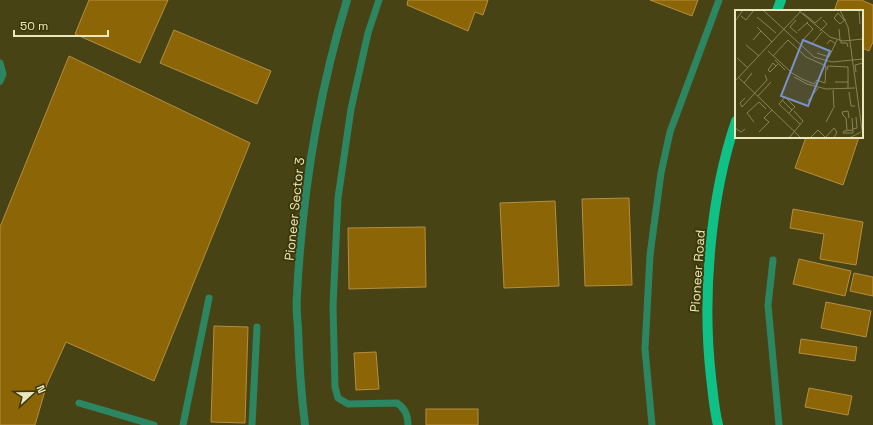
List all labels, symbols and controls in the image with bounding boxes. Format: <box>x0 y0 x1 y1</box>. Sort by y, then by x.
inset map <box>735 10 863 138</box>
scale bar <box>14 12 108 38</box>
text: 50 m <box>20 18 48 34</box>
street label: Pioneer Sector 3 <box>281 156 308 262</box>
street label: Pioneer Road <box>686 229 709 313</box>
north arrow <box>12 373 52 413</box>
text: N <box>33 383 49 395</box>

